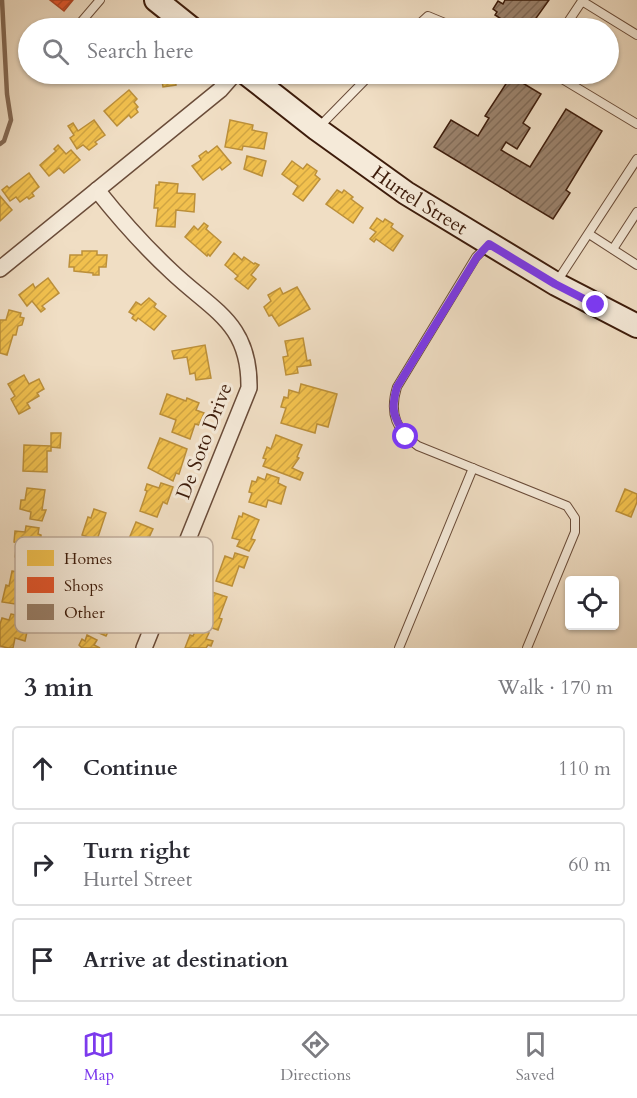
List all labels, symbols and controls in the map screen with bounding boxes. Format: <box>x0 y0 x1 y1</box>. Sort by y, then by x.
search box <box>18 18 619 84</box>
icon: search <box>39 35 72 68</box>
text: Search here <box>87 36 194 66</box>
street label: Hurtel Street <box>366 159 473 241</box>
route end <box>582 291 608 317</box>
street label: De Soto Drive <box>169 379 239 503</box>
route start <box>392 423 418 449</box>
legend <box>15 537 213 633</box>
text: Homes <box>64 548 112 570</box>
text: Shops <box>64 575 103 597</box>
map controls <box>565 576 619 630</box>
button: locate <box>565 576 619 630</box>
text: Other <box>64 602 105 624</box>
text: 3 min <box>24 670 93 705</box>
text: Walk · 170 m <box>498 674 613 701</box>
icon: ahead <box>26 752 59 785</box>
text: Continue <box>83 753 178 783</box>
text: 110 m <box>558 755 611 782</box>
text: Turn right <box>83 836 190 866</box>
icon: right <box>26 848 59 881</box>
text: 60 m <box>568 851 611 878</box>
text: Hurtel Street <box>83 866 192 893</box>
icon: arrive <box>26 944 59 977</box>
text: Arrive at destination <box>83 945 288 975</box>
tab: Map <box>82 1028 115 1086</box>
tab: Directions <box>280 1028 351 1086</box>
tab: Saved <box>516 1028 555 1086</box>

